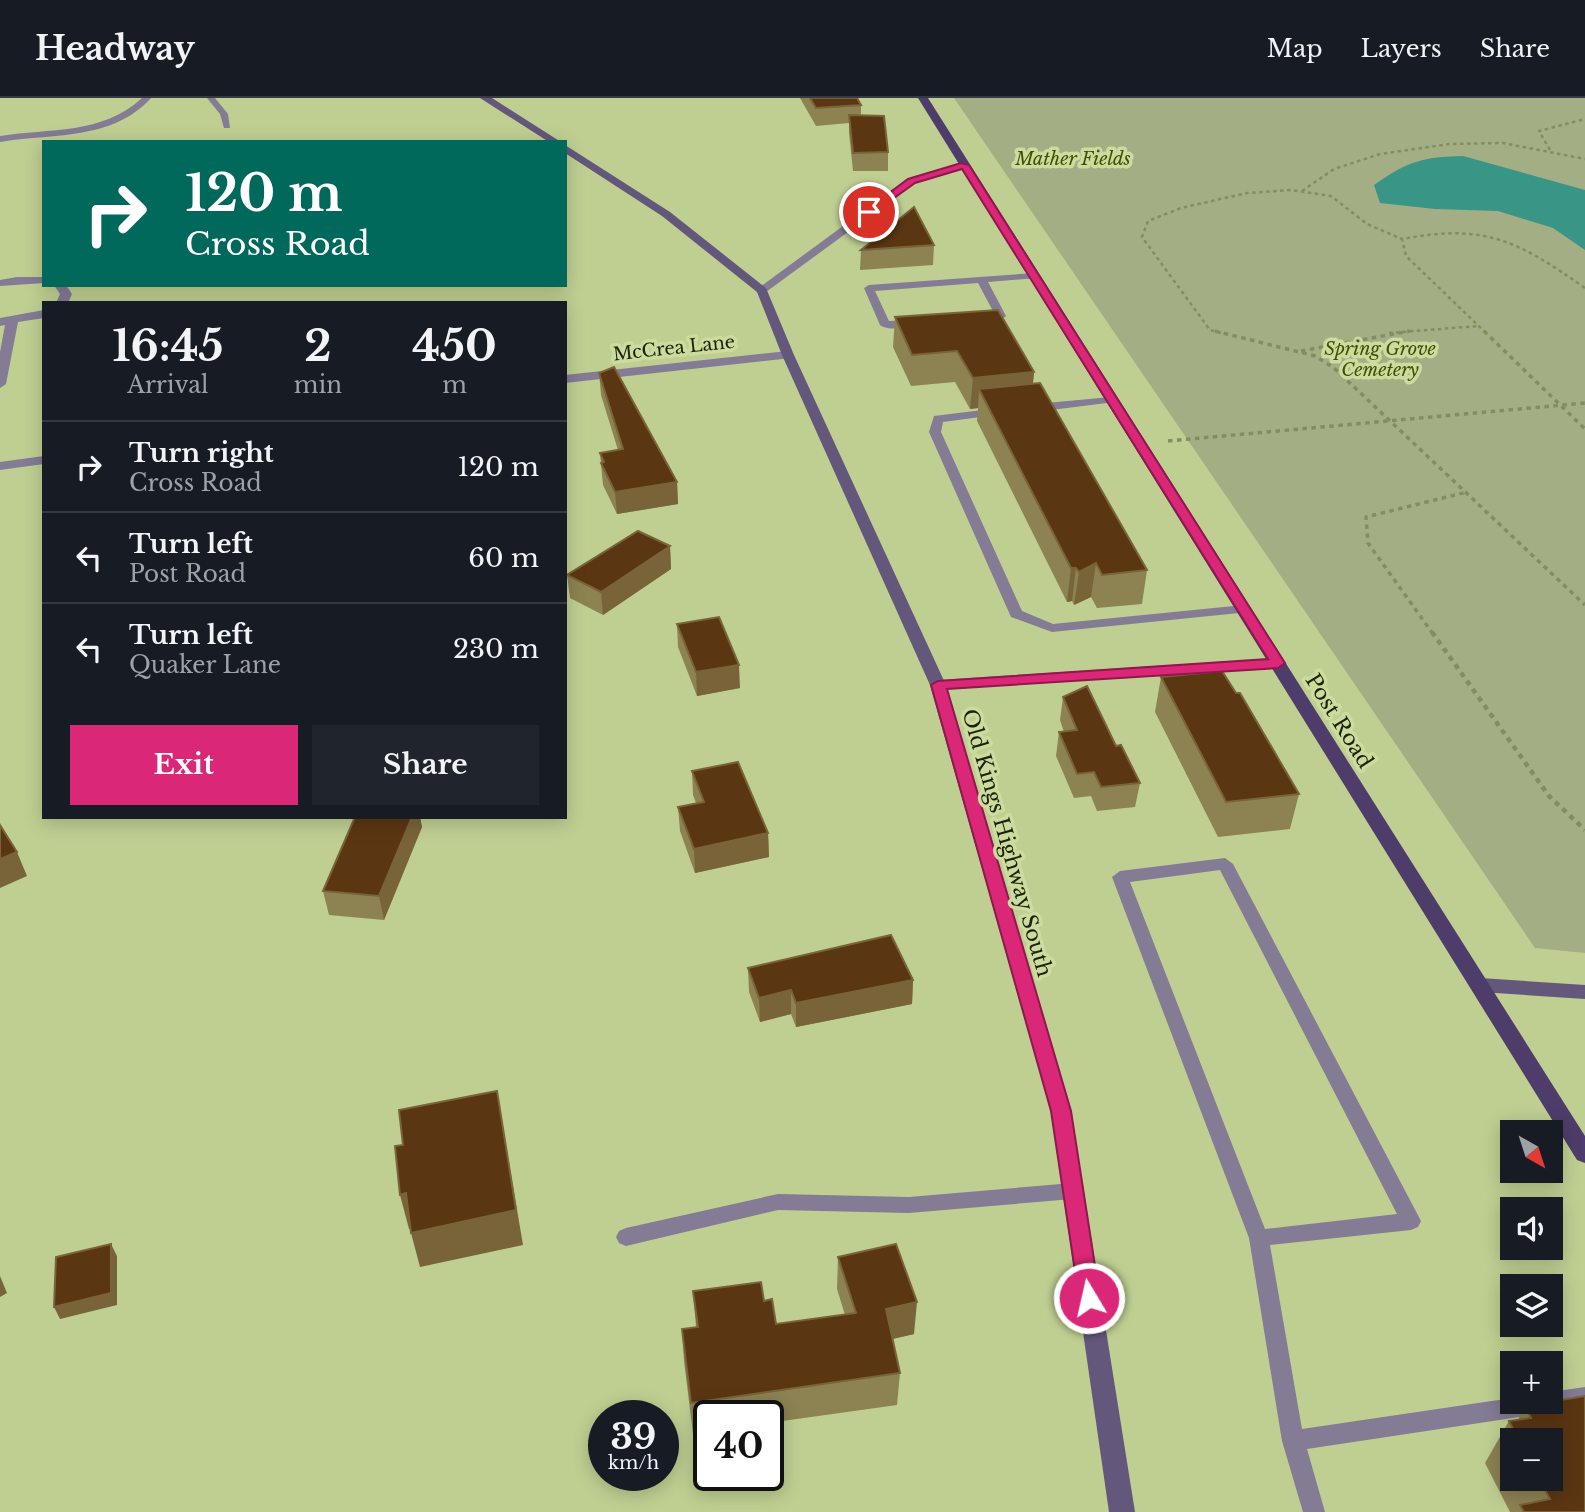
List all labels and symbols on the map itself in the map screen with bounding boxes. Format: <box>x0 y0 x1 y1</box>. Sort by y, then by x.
park label: Mather Fields <box>1014 148 1131 170</box>
pin <box>839 182 899 242</box>
street label: McCrea Lane <box>612 331 736 365</box>
park label: Spring Grove Cemetery <box>1324 338 1436 381</box>
street label: Post Road <box>1300 669 1378 773</box>
street label: Old Kings Highway South <box>956 706 1058 980</box>
north arrow <box>1500 1120 1563 1183</box>
position arrow <box>1052 1261 1126 1335</box>
speed limit sign: 40 <box>693 1400 784 1491</box>

